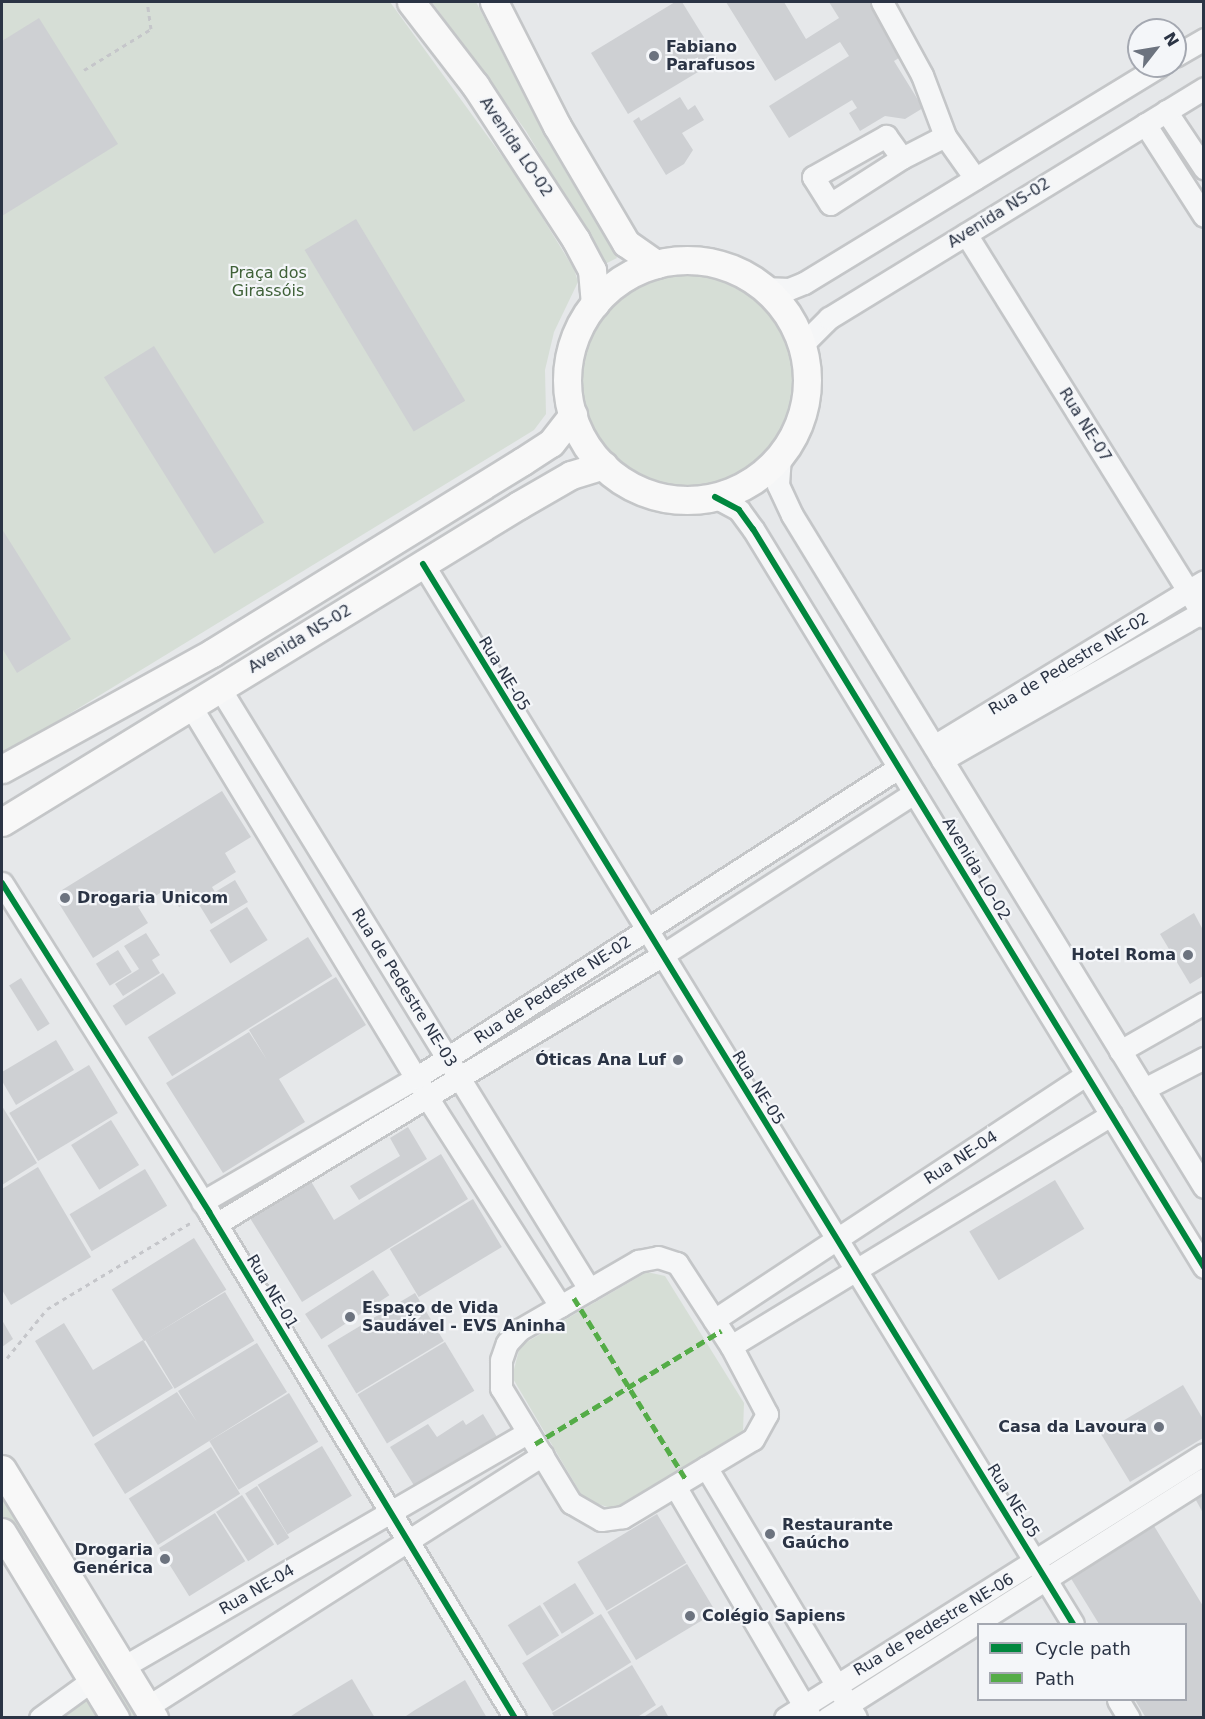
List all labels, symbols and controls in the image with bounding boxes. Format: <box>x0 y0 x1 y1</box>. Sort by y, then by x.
north arrow <box>1127 18 1187 78</box>
text: N <box>1160 29 1183 50</box>
place label: Fabiano Parafusos <box>666 37 755 75</box>
marker: Fabiano Parafusos <box>647 49 661 63</box>
street label: Avenida LO-02 <box>475 93 557 201</box>
street label: Avenida NS-02 <box>944 174 1054 252</box>
park label: Praça dos Girassóis <box>229 263 307 301</box>
street label: Rua NE-07 <box>1055 384 1115 466</box>
street label: Avenida NS-02 <box>245 601 355 677</box>
street label: Rua de Pedestre NE-02 <box>985 609 1153 719</box>
street label: Rua NE-05 <box>474 633 534 715</box>
street label: Avenida LO-02 <box>938 814 1014 924</box>
place label: Drogaria Unicom <box>77 888 228 908</box>
marker: Drogaria Unicom <box>58 891 72 905</box>
street label: Rua de Pedestre NE-03 <box>347 905 461 1071</box>
street label: Rua de Pedestre NE-02 <box>471 932 635 1048</box>
place label: Hotel Roma <box>1071 945 1176 965</box>
marker: Hotel Roma <box>1181 948 1195 962</box>
street label: Rua NE-05 <box>728 1047 788 1129</box>
place label: Óticas Ana Luf <box>535 1050 666 1070</box>
marker: Óticas Ana Luf <box>671 1053 685 1067</box>
street label: Rua NE-04 <box>921 1127 1001 1189</box>
street label: Rua NE-01 <box>242 1251 302 1333</box>
place label: Espaço de Vida Saudável - EVS Aninha <box>362 1298 566 1336</box>
marker: Espaço de Vida Saudável - EVS Aninha <box>343 1310 357 1324</box>
place label: Casa da Lavoura <box>998 1417 1147 1437</box>
marker: Casa da Lavoura <box>1152 1420 1166 1434</box>
street label: Rua NE-05 <box>983 1460 1043 1542</box>
place label: Restaurante Gaúcho <box>782 1515 893 1553</box>
marker: Restaurante Gaúcho <box>763 1527 777 1541</box>
place label: Drogaria Genérica <box>73 1540 153 1578</box>
marker: Drogaria Genérica <box>158 1552 172 1566</box>
street label: Rua NE-04 <box>216 1561 298 1619</box>
street label: Rua de Pedestre NE-06 <box>850 1570 1018 1680</box>
place label: Colégio Sapiens <box>702 1606 846 1626</box>
marker: Colégio Sapiens <box>683 1609 697 1623</box>
legend <box>977 1623 1187 1701</box>
text: Cycle path <box>1035 1638 1131 1659</box>
text: Path <box>1035 1668 1075 1689</box>

